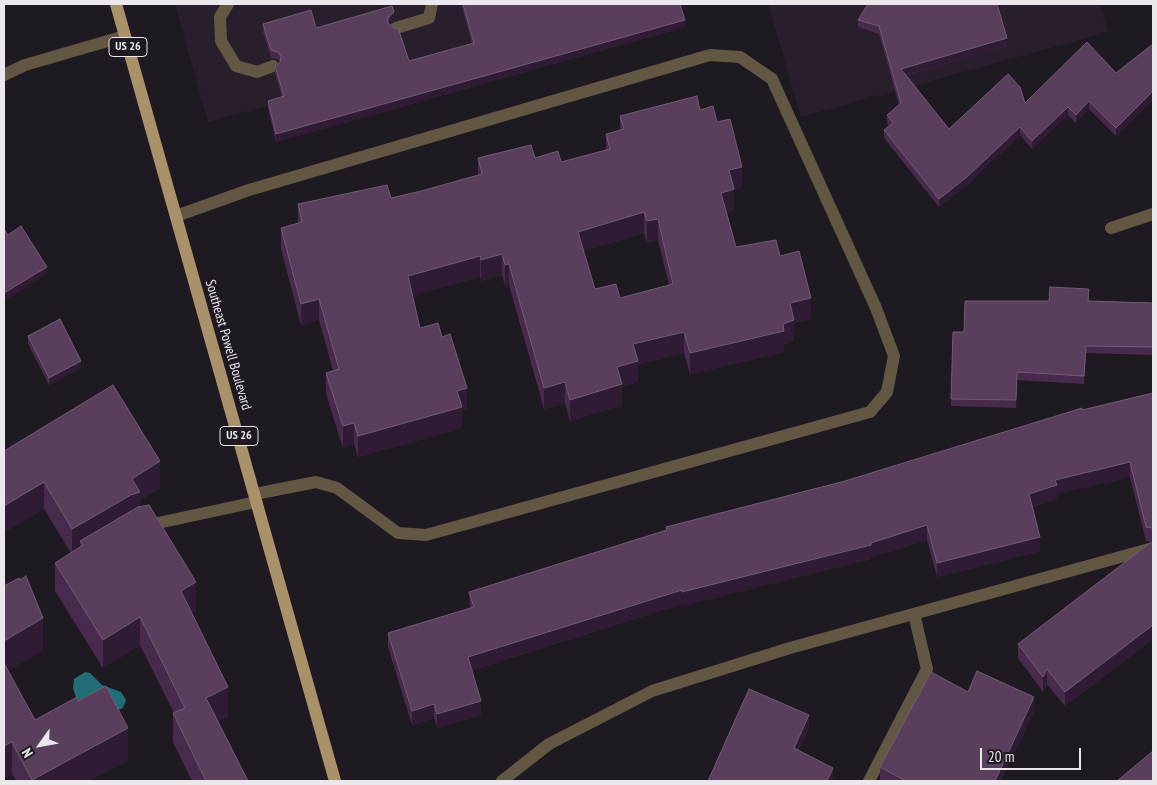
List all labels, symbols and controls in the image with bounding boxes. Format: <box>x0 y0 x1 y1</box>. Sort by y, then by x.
road number: US 26 <box>109 38 147 56</box>
street label: Southeast Powell Boulevard <box>201 278 255 412</box>
road number: US 26 <box>220 426 258 446</box>
north arrow <box>15 720 65 770</box>
scale bar <box>982 738 1083 770</box>
text: N <box>18 745 37 761</box>
text: 20 m <box>988 747 1014 766</box>

